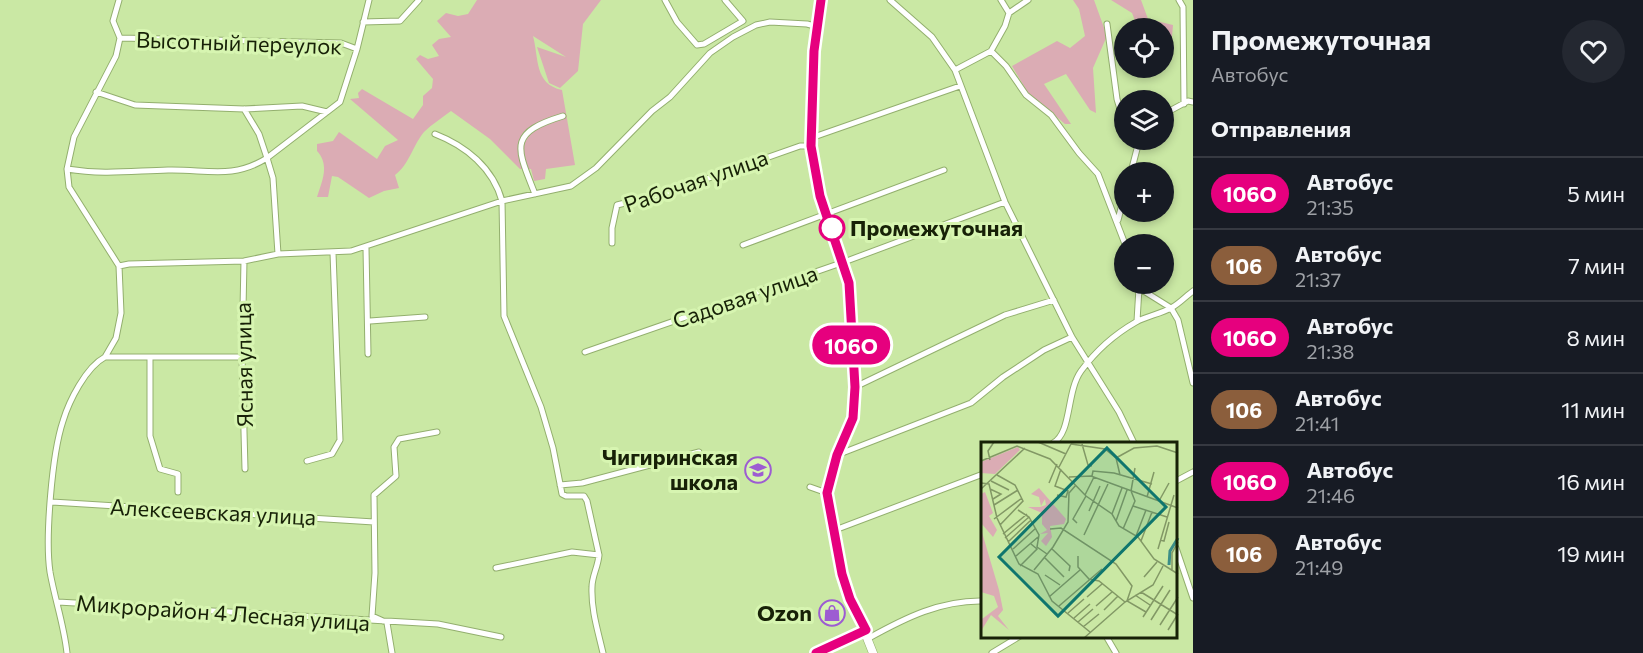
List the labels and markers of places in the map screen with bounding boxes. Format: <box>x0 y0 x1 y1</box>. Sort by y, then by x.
place label: Промежуточная <box>850 214 1023 241</box>
marker: Промежуточная <box>819 215 845 241</box>
place label: Чигиринская школа <box>602 443 738 495</box>
school or university icon: Чигиринская школа <box>743 455 773 485</box>
shop icon: Ozon <box>817 598 847 628</box>
place label: Ozon <box>757 599 812 626</box>

